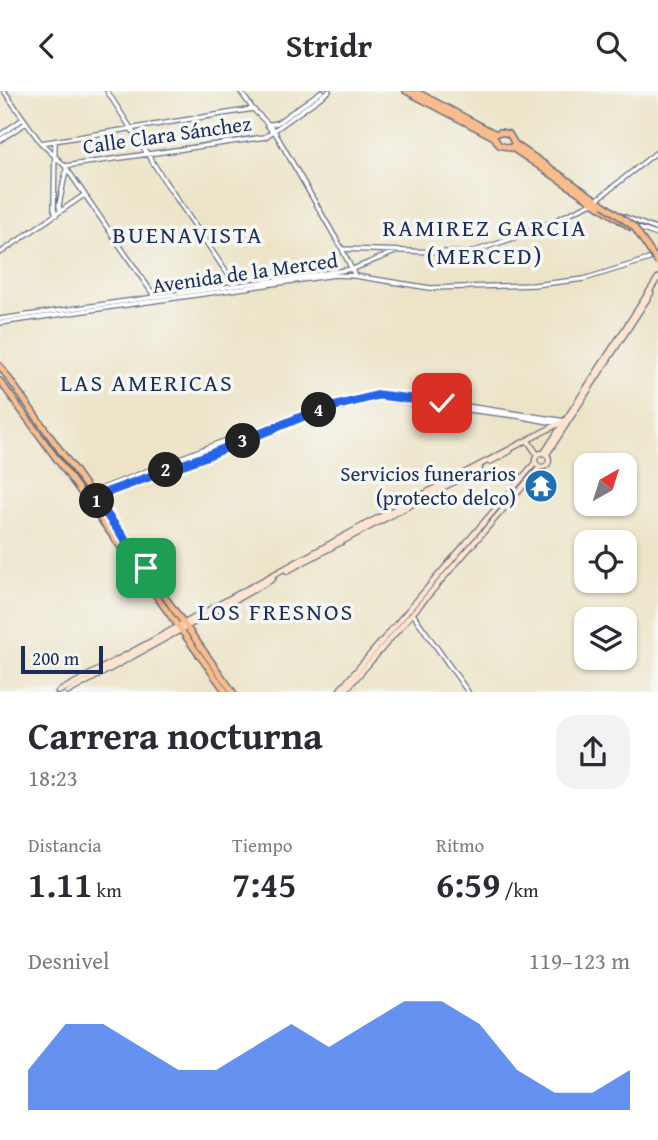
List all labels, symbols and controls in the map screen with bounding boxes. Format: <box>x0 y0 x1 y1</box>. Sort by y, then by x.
text: Stridr <box>286 22 372 69</box>
icon: back <box>28 27 66 65</box>
icon: search <box>592 27 630 65</box>
street label: Calle Clara Sánchez <box>81 107 253 162</box>
district label: RAMIREZ GARCIA (MERCED) <box>383 210 587 273</box>
district label: BUENAVISTA <box>112 217 264 252</box>
street label: Avenida de la Merced <box>150 244 340 301</box>
district label: LAS AMERICAS <box>60 365 234 400</box>
pin <box>412 373 472 433</box>
icon: check <box>423 384 461 422</box>
pin: 4 <box>302 393 336 427</box>
text: 4 <box>314 395 323 423</box>
pin: 3 <box>226 423 260 459</box>
text: 3 <box>238 426 247 454</box>
pin: 2 <box>148 453 184 487</box>
north arrow <box>574 453 637 516</box>
map controls <box>574 453 637 670</box>
text: 2 <box>161 455 170 483</box>
place label: Servicios funerarios (protecto delco) <box>340 458 516 513</box>
temple icon: Servicios funerarios (protecto delco) <box>522 467 560 505</box>
pin: 1 <box>80 483 114 519</box>
text: 1 <box>92 486 101 514</box>
button: locate <box>574 530 637 593</box>
pin <box>116 538 176 598</box>
icon: arrive <box>127 549 165 587</box>
district label: LOS FRESNOS <box>198 594 354 629</box>
button: layers <box>574 607 637 670</box>
scale bar <box>21 643 103 675</box>
text: 200 m <box>32 644 79 672</box>
text: Carrera nocturna <box>28 707 323 763</box>
button: share <box>556 715 630 789</box>
text: 18:23 <box>28 761 78 794</box>
text: Distancia <box>28 831 102 859</box>
text: Tiempo <box>232 831 292 859</box>
text: Ritmo <box>436 831 484 859</box>
text: 1.11 <box>28 859 92 910</box>
text: 7:45 <box>232 859 296 910</box>
text: 6:59 <box>436 859 500 910</box>
text: km <box>92 876 122 904</box>
text: /km <box>500 876 539 904</box>
text: Desnivel <box>28 944 109 977</box>
text: 119–123 m <box>529 944 630 977</box>

